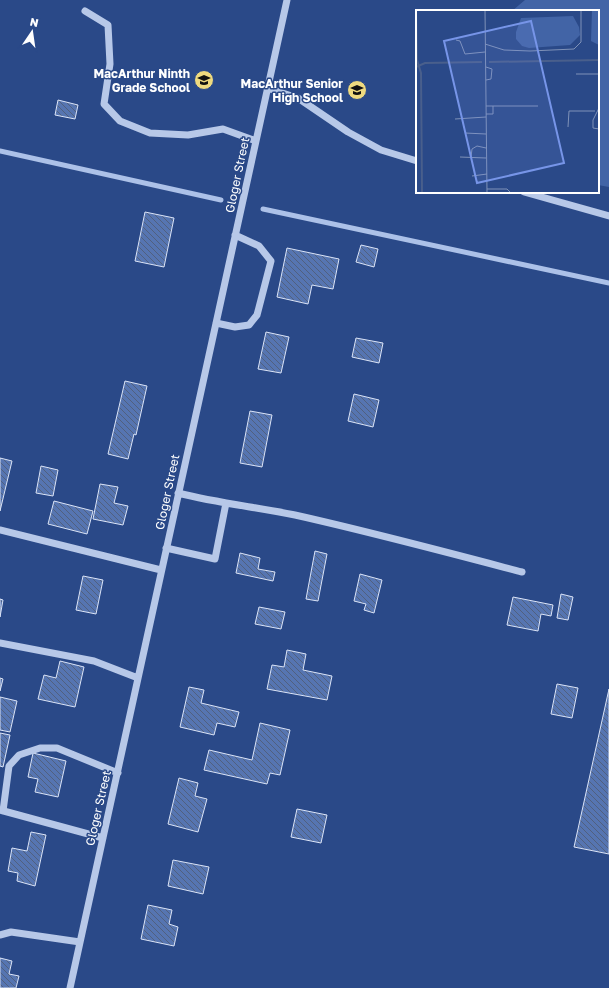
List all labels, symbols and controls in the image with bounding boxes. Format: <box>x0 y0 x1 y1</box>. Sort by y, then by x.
inset map <box>416 10 599 193</box>
north arrow <box>12 12 52 52</box>
text: N <box>29 14 40 29</box>
place label: MacArthur Ninth Grade School <box>93 66 190 95</box>
school or university icon: MacArthur Ninth Grade School <box>193 69 215 91</box>
place label: MacArthur Senior High School <box>241 76 343 105</box>
school or university icon: MacArthur Senior High School <box>346 79 368 101</box>
street label: Gloger Street <box>222 136 252 214</box>
street label: Gloger Street <box>152 453 182 531</box>
street label: Gloger Street <box>82 769 114 847</box>

